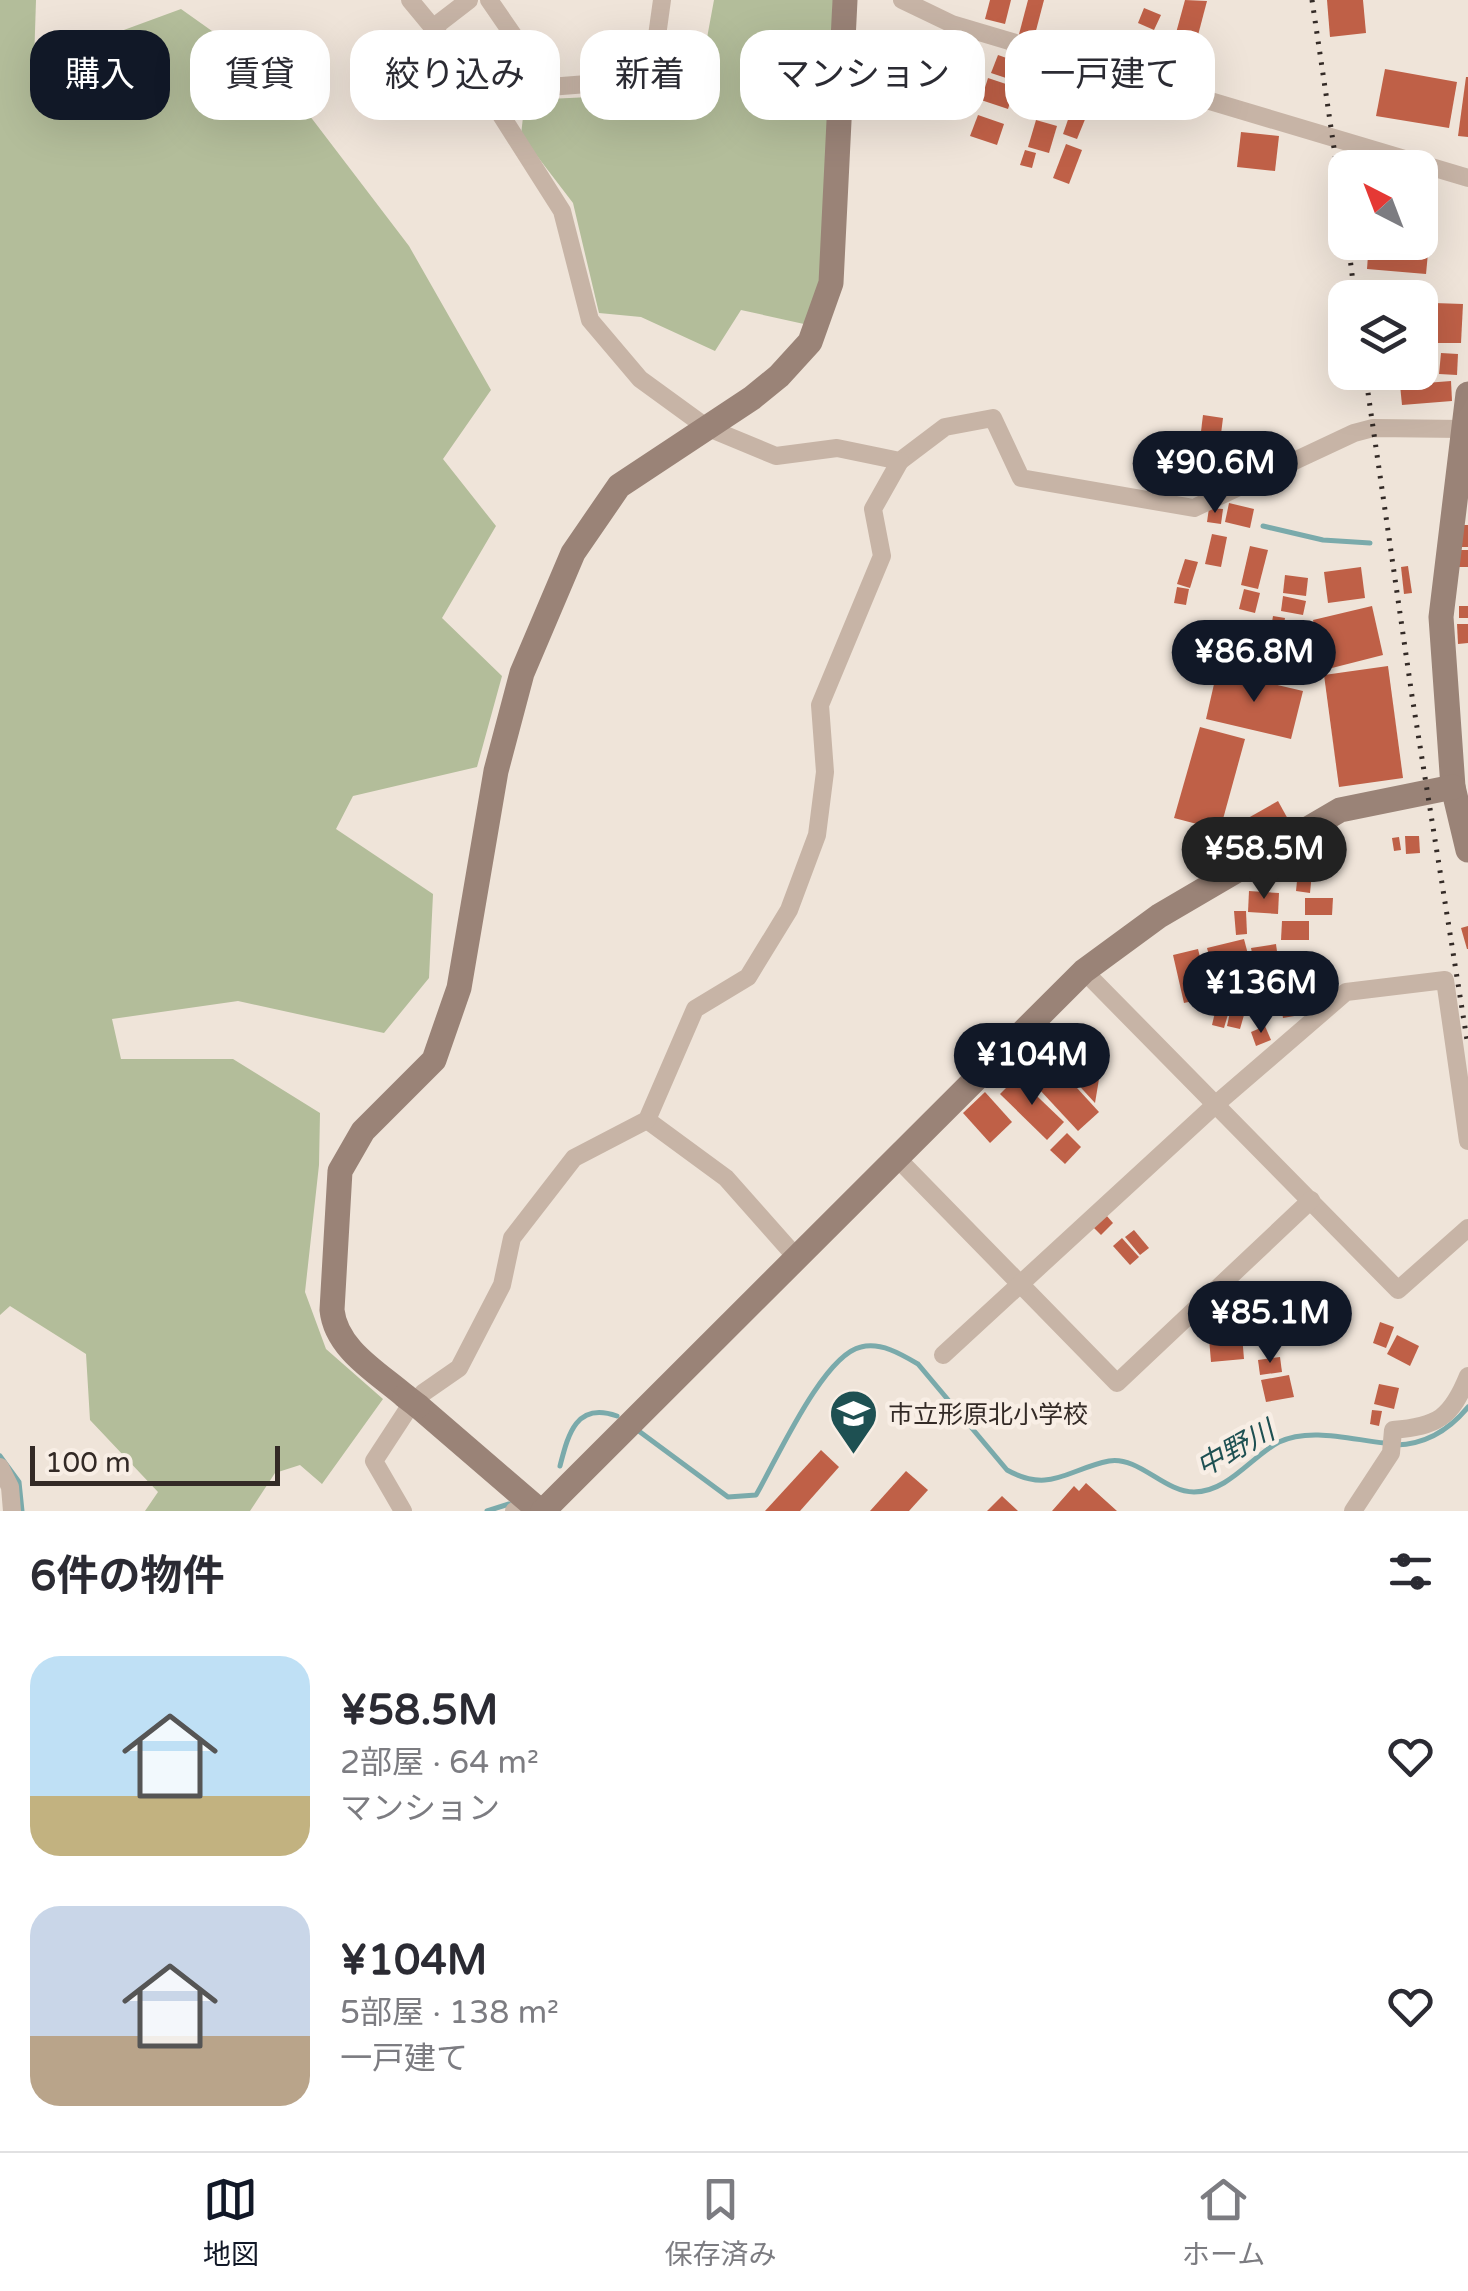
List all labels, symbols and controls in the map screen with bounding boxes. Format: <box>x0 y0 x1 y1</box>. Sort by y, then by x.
chip: 購入 <box>30 30 170 120</box>
chip: 賃貸 <box>190 30 330 120</box>
chip: 絞り込み <box>350 30 560 120</box>
chip: 新着 <box>580 30 720 120</box>
chip: マンション <box>740 30 985 120</box>
chip: 一戸建て <box>1005 30 1215 120</box>
north arrow <box>1328 150 1438 260</box>
map controls <box>1328 150 1438 390</box>
button: layers <box>1328 280 1438 390</box>
pin: ¥90.6M <box>1134 431 1296 516</box>
text: ¥90.6M <box>1155 444 1275 482</box>
pin: ¥86.8M <box>1173 620 1335 705</box>
text: ¥86.8M <box>1194 633 1314 671</box>
pin: ¥58.5M <box>1183 817 1345 902</box>
text: ¥58.5M <box>1204 830 1324 868</box>
pin: ¥136M <box>1191 951 1331 1036</box>
text: ¥136M <box>1205 964 1317 1002</box>
pin: ¥104M <box>962 1023 1102 1108</box>
text: ¥104M <box>976 1036 1088 1074</box>
pin: ¥85.1M <box>1189 1281 1351 1366</box>
text: ¥85.1M <box>1210 1294 1330 1332</box>
school or university icon: 市立形原北小学校 <box>827 1388 879 1456</box>
place label: 市立形原北小学校 <box>888 1400 1088 1430</box>
water label: 中野川 <box>1191 1412 1283 1484</box>
scale bar <box>30 1441 280 1486</box>
text: 100 m <box>45 1446 131 1480</box>
icon: filters <box>1383 1544 1438 1599</box>
text: 6件の物件 <box>30 1551 224 1602</box>
text: ¥58.5M <box>340 1685 498 1736</box>
icon: home <box>110 1696 230 1816</box>
icon: heart <box>1383 1729 1438 1784</box>
text: 2部屋 · 64 m² <box>340 1744 539 1782</box>
text: マンション <box>340 1790 500 1828</box>
text: ¥104M <box>340 1935 487 1986</box>
icon: home <box>110 1946 230 2066</box>
icon: heart <box>1383 1979 1438 2034</box>
text: 5部屋 · 138 m² <box>340 1994 559 2032</box>
text: 一戸建て <box>340 2040 468 2078</box>
tab: 地図 <box>203 2172 259 2272</box>
tab: 保存済み <box>664 2172 776 2272</box>
tab: ホーム <box>1182 2172 1265 2272</box>

